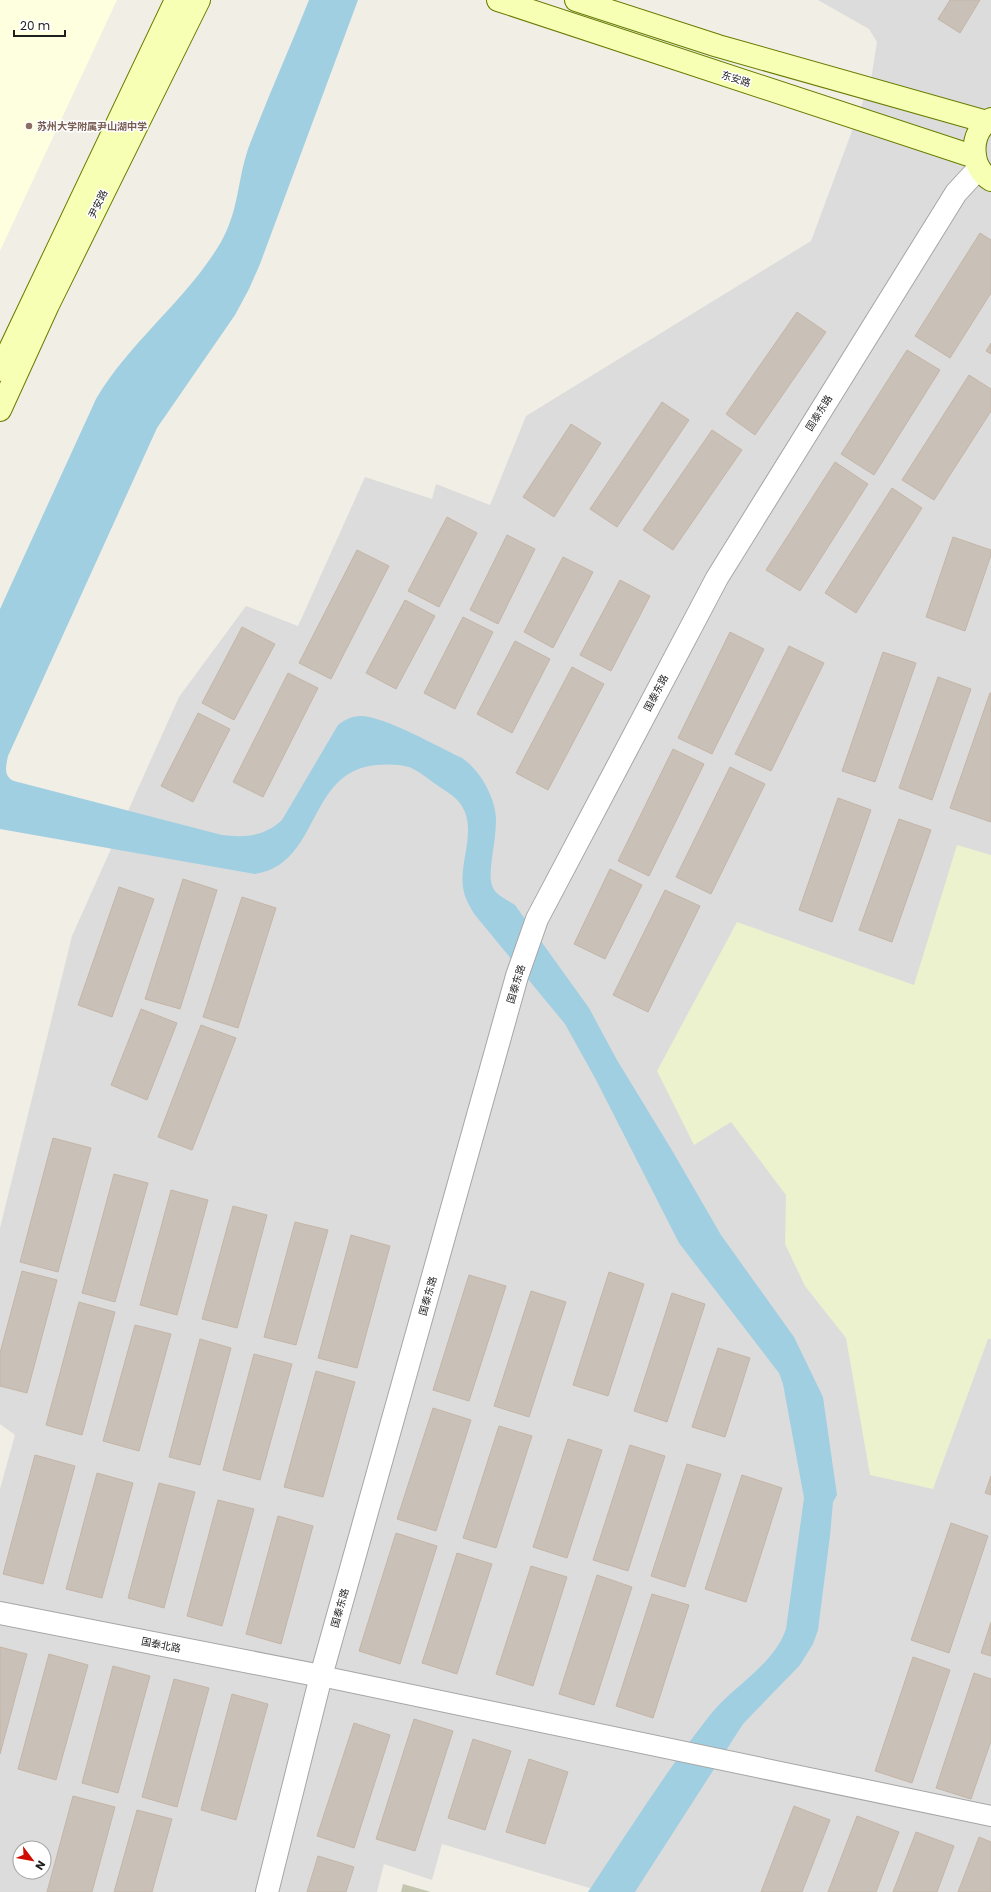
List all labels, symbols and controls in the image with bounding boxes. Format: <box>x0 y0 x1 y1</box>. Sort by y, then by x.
scale bar <box>14 12 65 38</box>
text: 20 m <box>20 17 50 34</box>
street label: 东安路 <box>719 67 753 91</box>
place label: 苏州大学附属尹山湖中学 <box>37 119 147 134</box>
marker: 苏州大学附属尹山湖中学 <box>24 121 34 131</box>
street label: 尹安路 <box>85 187 111 221</box>
street label: 国泰东路 <box>802 392 836 434</box>
street label: 国泰东路 <box>640 672 672 714</box>
street label: 国泰东路 <box>503 963 529 1005</box>
street label: 国泰东路 <box>415 1275 441 1317</box>
street label: 国泰东路 <box>327 1587 353 1629</box>
street label: 国泰北路 <box>140 1634 182 1656</box>
north arrow <box>12 1840 52 1880</box>
text: N <box>32 1858 49 1873</box>

